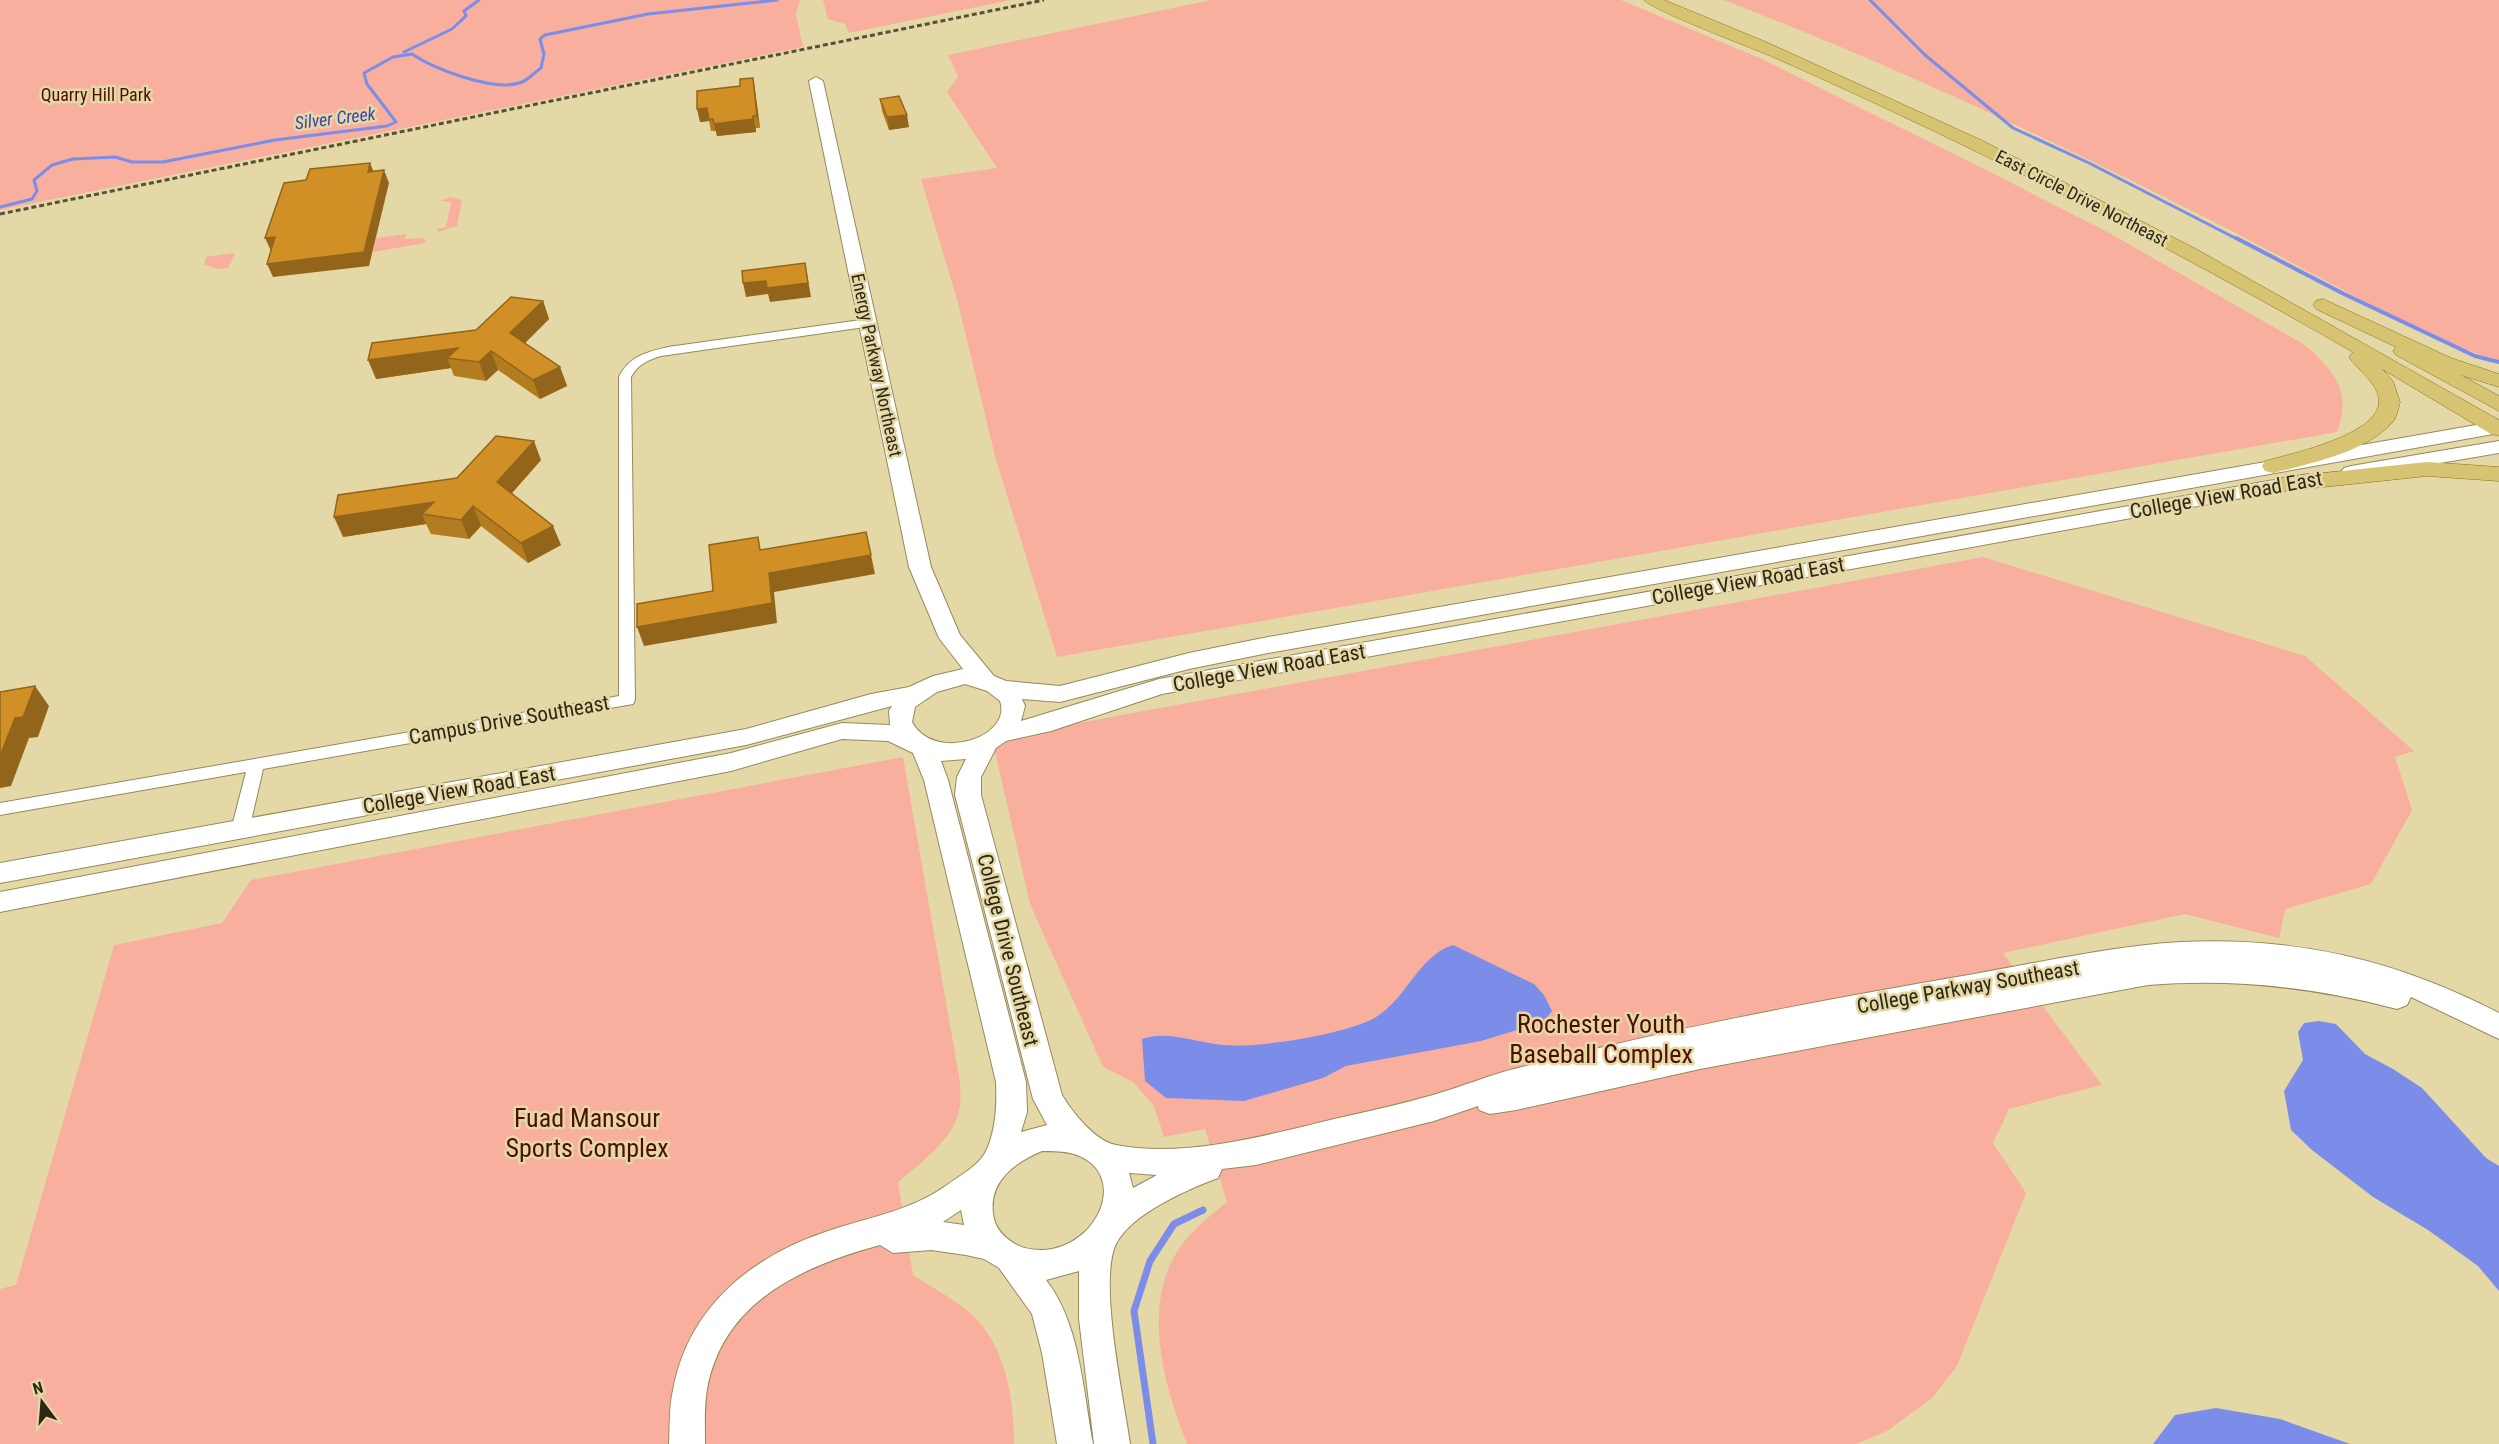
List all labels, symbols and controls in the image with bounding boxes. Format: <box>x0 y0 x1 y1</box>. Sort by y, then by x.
park label: Quarry Hill Park <box>41 84 151 105</box>
water label: Silver Creek <box>293 102 378 133</box>
street label: East Circle Drive Northeast <box>1992 145 2172 251</box>
street label: Energy Parkway Northeast <box>847 272 907 458</box>
street label: College View Road East <box>2128 466 2324 524</box>
street label: College View Road East <box>1650 552 1846 610</box>
street label: College View Road East <box>1171 639 1367 697</box>
street label: Campus Drive Southeast <box>407 691 611 749</box>
street label: College View Road East <box>361 761 557 819</box>
street label: College Drive Southeast <box>972 851 1044 1049</box>
street label: College Parkway Southeast <box>1855 956 2081 1018</box>
park label: Rochester Youth Baseball Complex <box>1509 1009 1693 1069</box>
park label: Fuad Mansour Sports Complex <box>505 1103 669 1163</box>
north arrow <box>12 1372 72 1432</box>
text: N <box>31 1378 45 1399</box>

